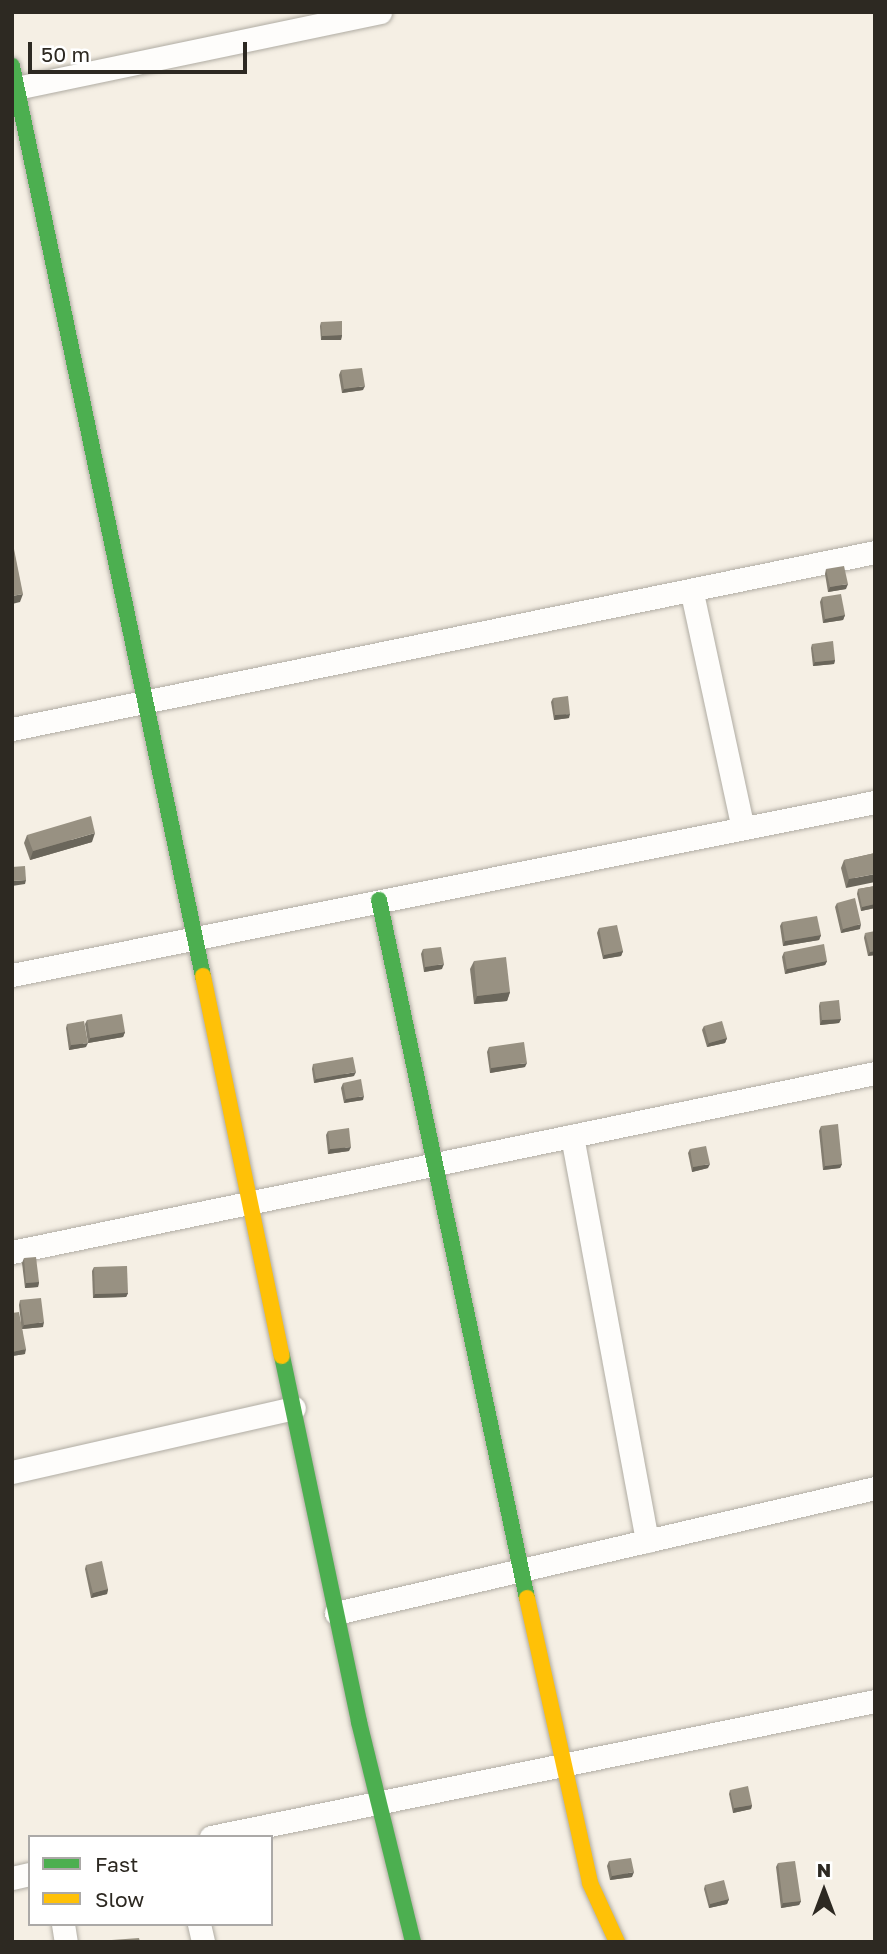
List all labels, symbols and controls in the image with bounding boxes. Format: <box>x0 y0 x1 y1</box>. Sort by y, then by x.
scale bar <box>32 28 250 72</box>
text: 50 m <box>41 41 90 67</box>
legend <box>28 1835 273 1926</box>
text: Fast <box>95 1851 138 1877</box>
north arrow <box>789 1856 859 1926</box>
text: N <box>817 1858 831 1881</box>
text: Slow <box>95 1886 144 1912</box>

